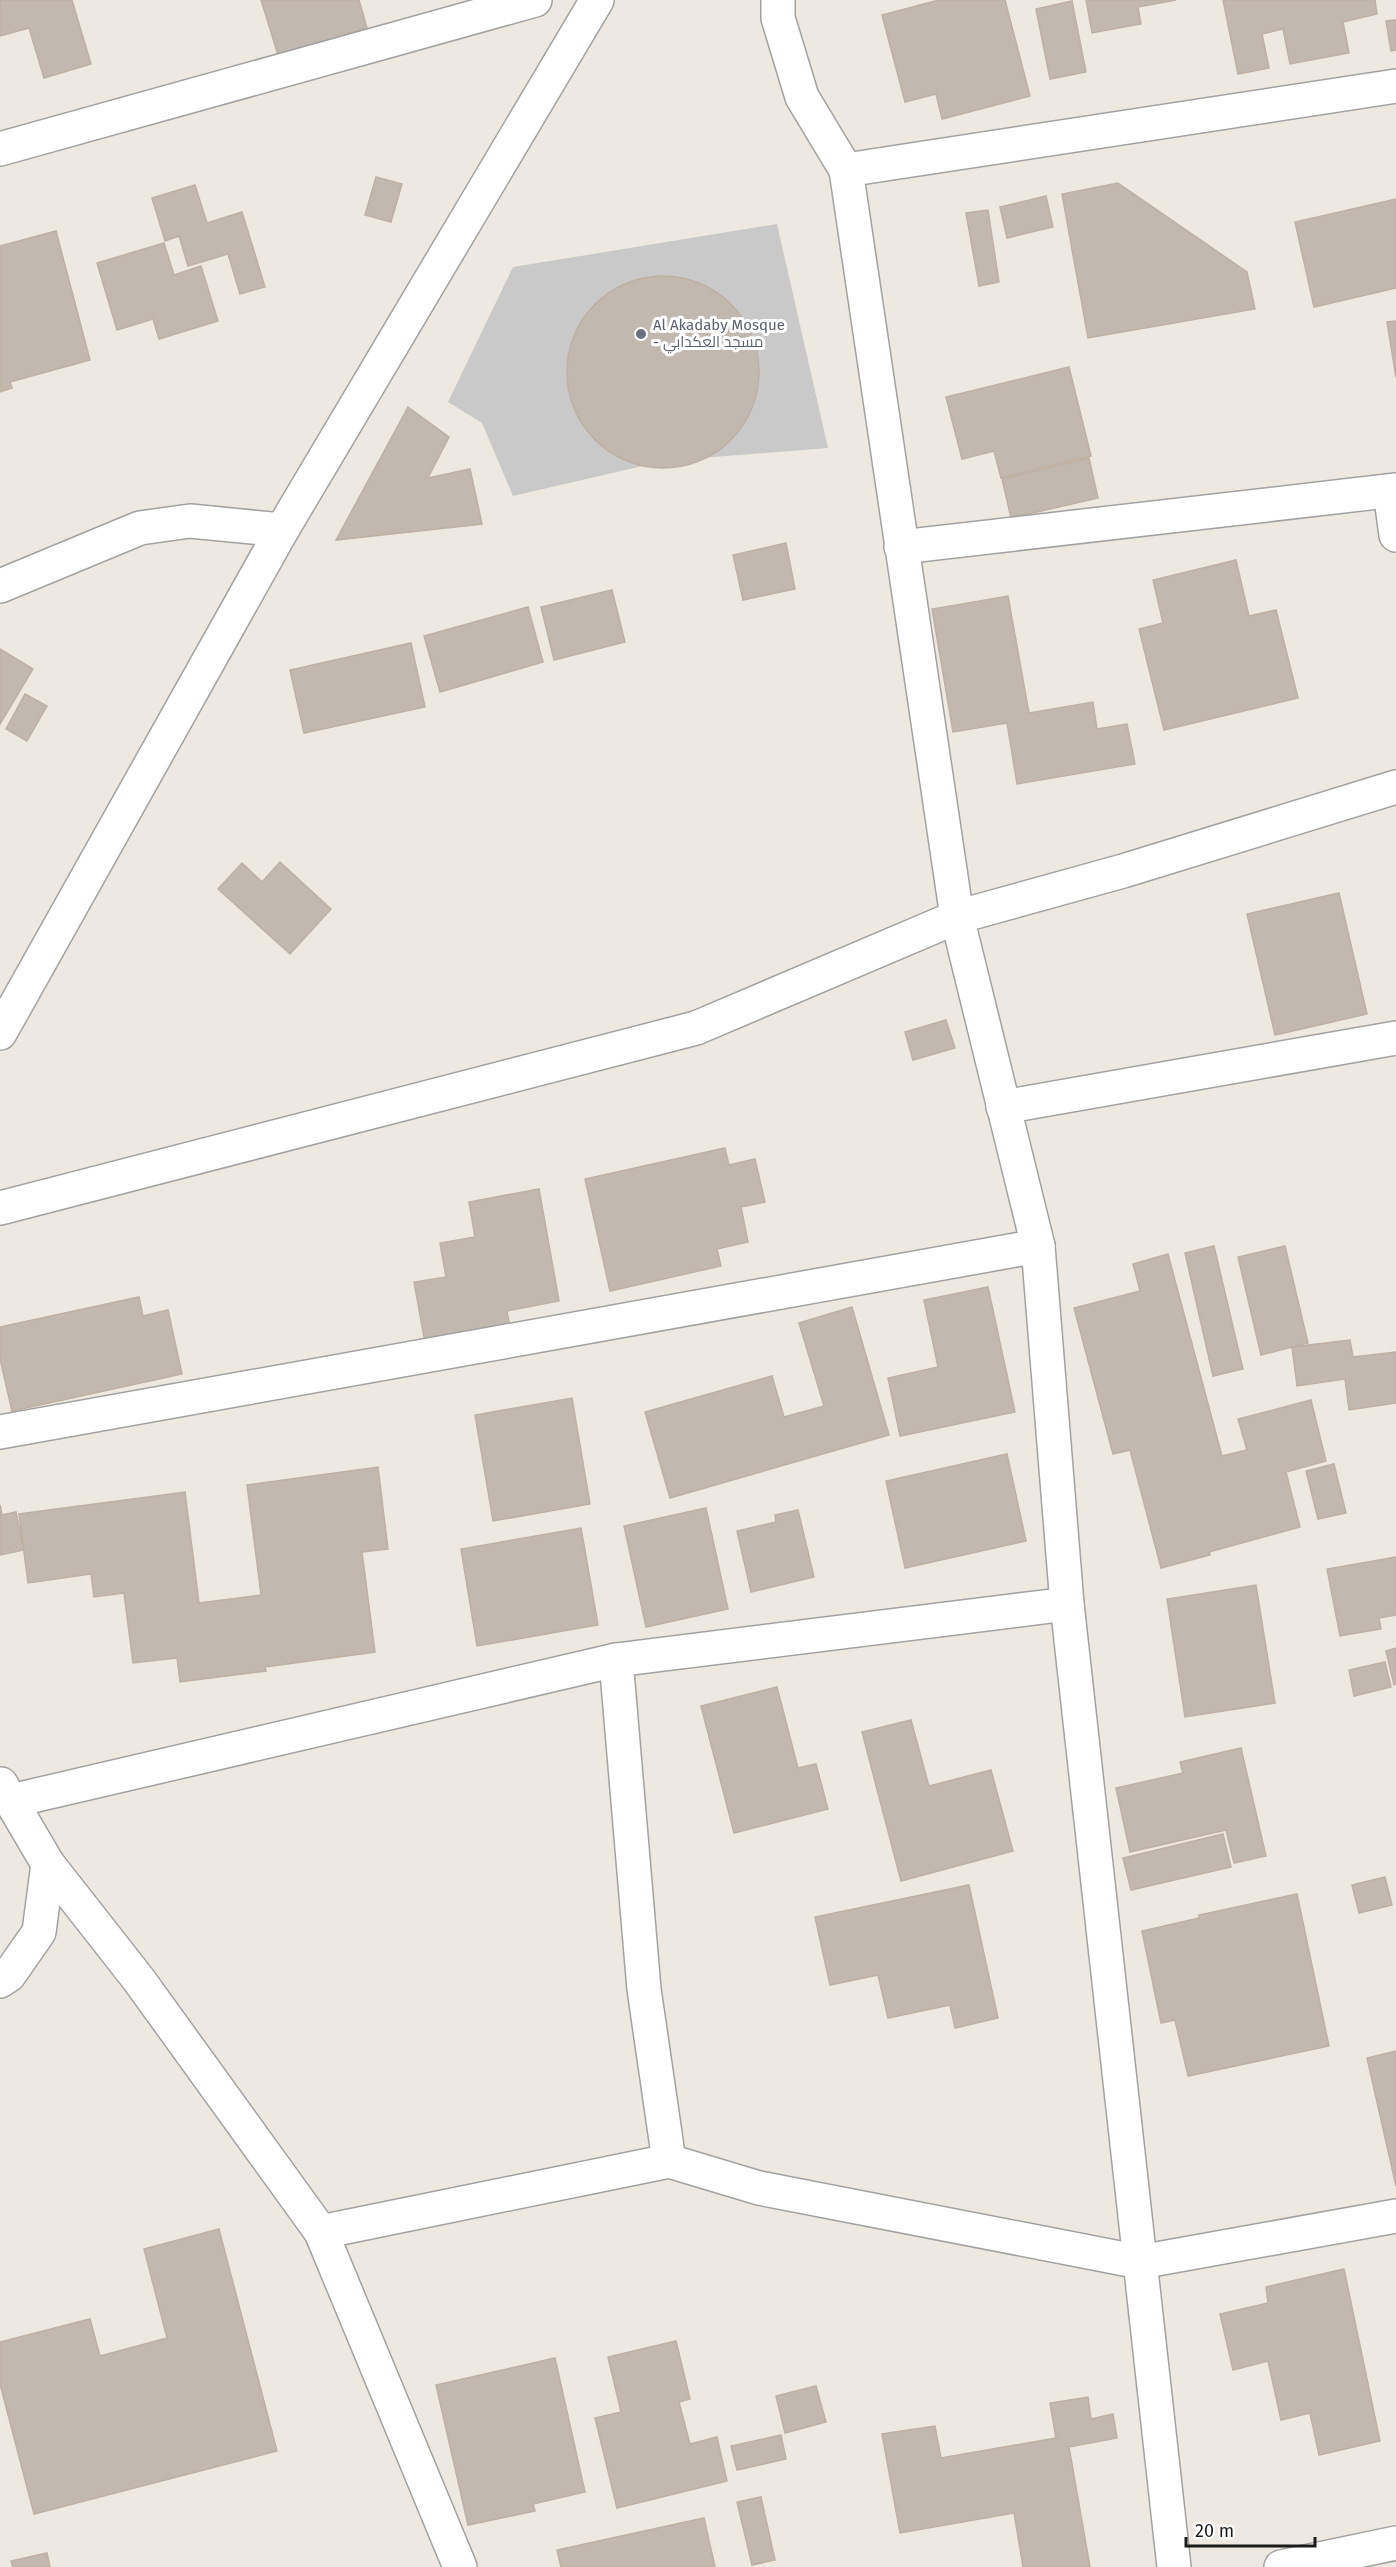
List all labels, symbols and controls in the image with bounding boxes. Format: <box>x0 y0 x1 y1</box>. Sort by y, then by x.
place label: Al Akadaby Mosque - مسجد العكدابي <box>653 316 785 354</box>
marker: Al Akadaby Mosque - مسجد العكدابي <box>634 327 648 341</box>
scale bar <box>1186 2510 1315 2548</box>
text: 20 m <box>1195 2520 1234 2542</box>

